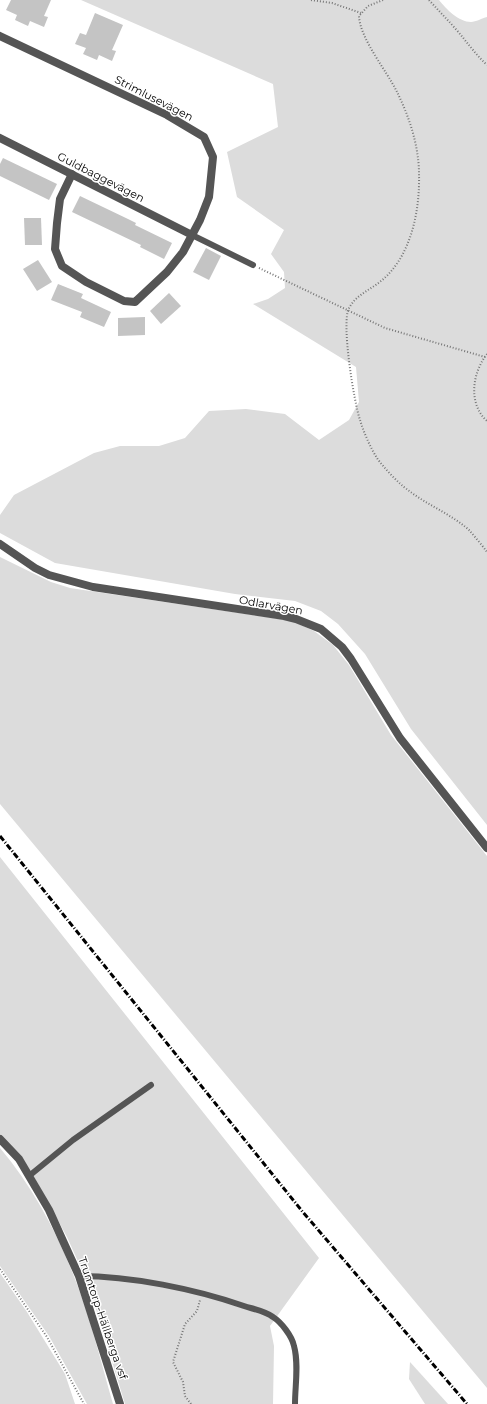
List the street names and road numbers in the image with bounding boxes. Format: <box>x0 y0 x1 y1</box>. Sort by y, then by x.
street label: Strimlusevägen <box>112 72 196 124</box>
street label: Guldbaggevägen <box>55 149 147 205</box>
street label: Odlarvägen <box>238 592 304 618</box>
street label: Trumtorp-Hällberga vsf <box>75 1255 131 1382</box>

